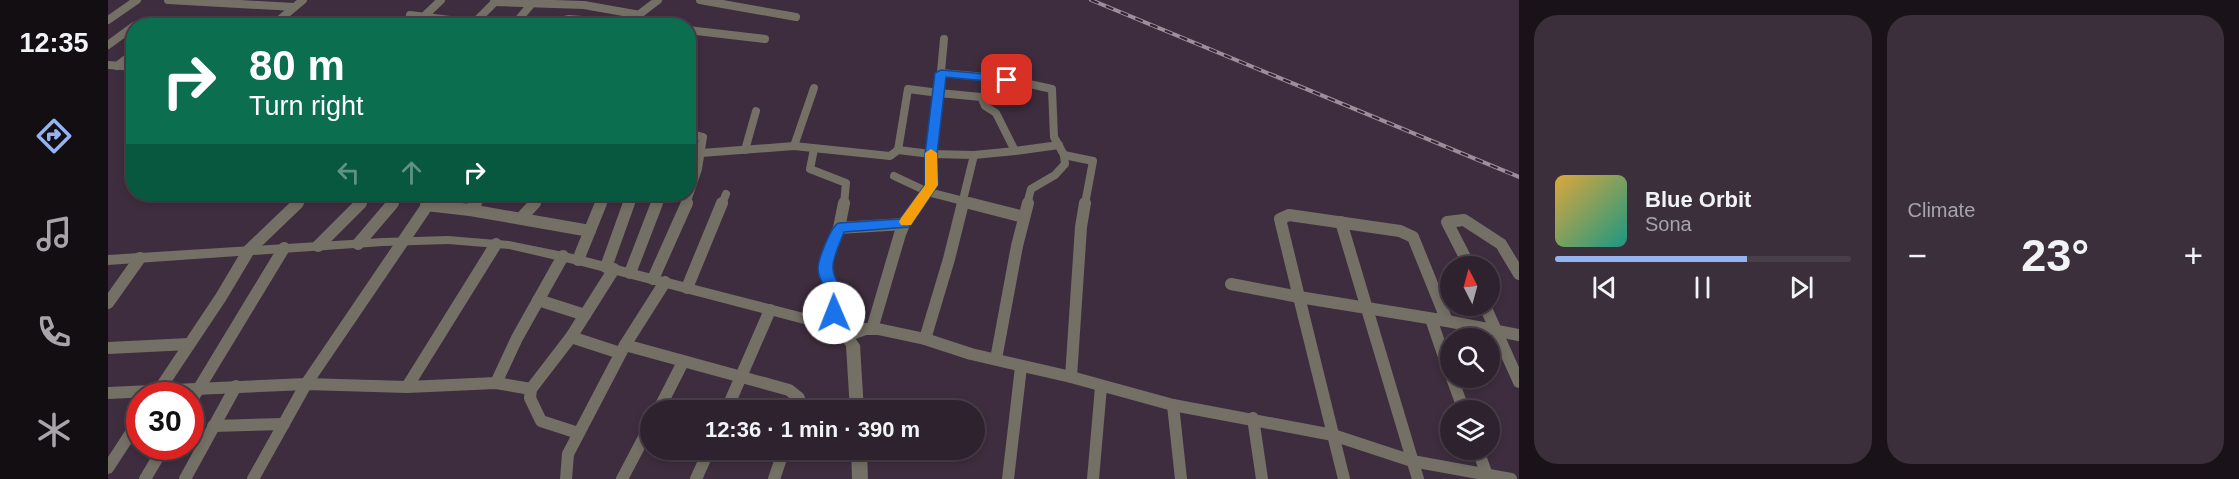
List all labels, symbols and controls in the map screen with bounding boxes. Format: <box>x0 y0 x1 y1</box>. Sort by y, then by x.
text: 12:35 <box>19 28 89 58</box>
icon: right <box>150 42 228 120</box>
text: 80 m <box>249 42 345 89</box>
pin <box>981 54 1032 105</box>
icon: arrive <box>990 63 1023 96</box>
text: Turn right <box>249 91 364 121</box>
icon: directions <box>33 115 75 157</box>
icon: left <box>332 156 365 189</box>
icon: ahead <box>395 156 428 189</box>
icon: right <box>458 156 491 189</box>
text: Blue Orbit <box>1645 187 1751 212</box>
text: Climate <box>1908 199 1975 221</box>
icon: music <box>33 213 75 255</box>
text: Sona <box>1645 213 1692 235</box>
text: 23° <box>2021 230 2089 281</box>
text: − <box>1908 237 1927 274</box>
text: + <box>2184 237 2203 274</box>
north arrow <box>1440 256 1500 316</box>
map controls <box>1440 256 1500 460</box>
icon: previous <box>1588 271 1621 304</box>
icon: pause <box>1686 271 1719 304</box>
icon: next <box>1785 271 1818 304</box>
position arrow <box>802 281 866 345</box>
icon: phone <box>33 311 75 353</box>
button: search <box>1440 328 1500 388</box>
speed limit sign: 30 <box>126 382 204 460</box>
button: layers <box>1440 400 1500 460</box>
icon: climate <box>33 409 75 451</box>
text: 12:36 · 1 min · 390 m <box>705 417 920 442</box>

